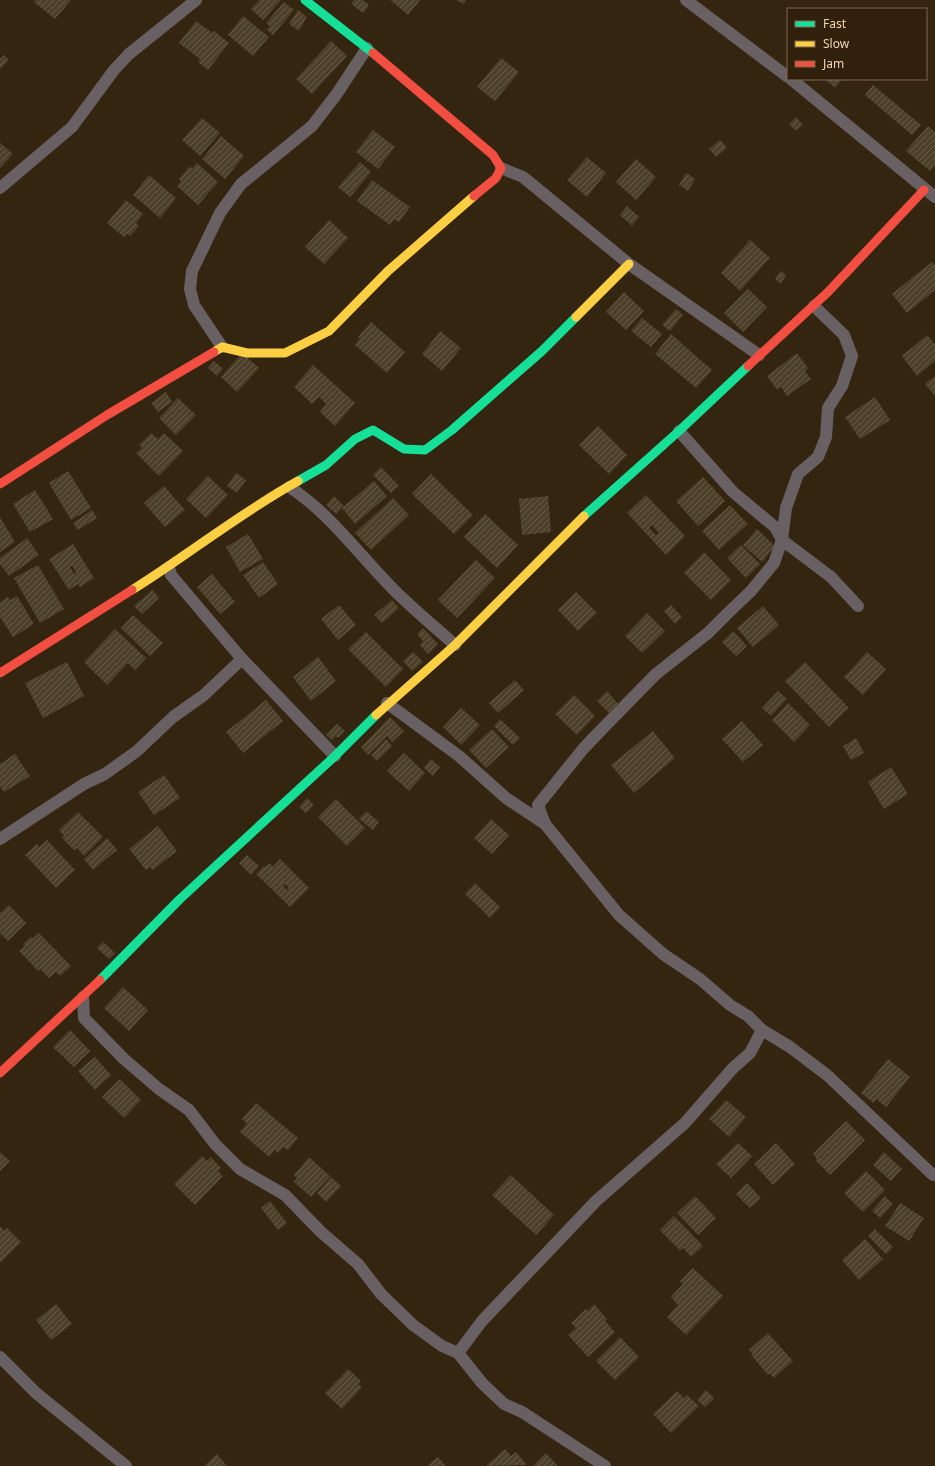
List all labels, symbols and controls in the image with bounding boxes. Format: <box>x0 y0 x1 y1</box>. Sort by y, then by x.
legend <box>787 8 927 80</box>
text: Fast <box>823 15 847 32</box>
text: Slow <box>823 35 850 52</box>
text: Jam <box>822 55 844 72</box>

